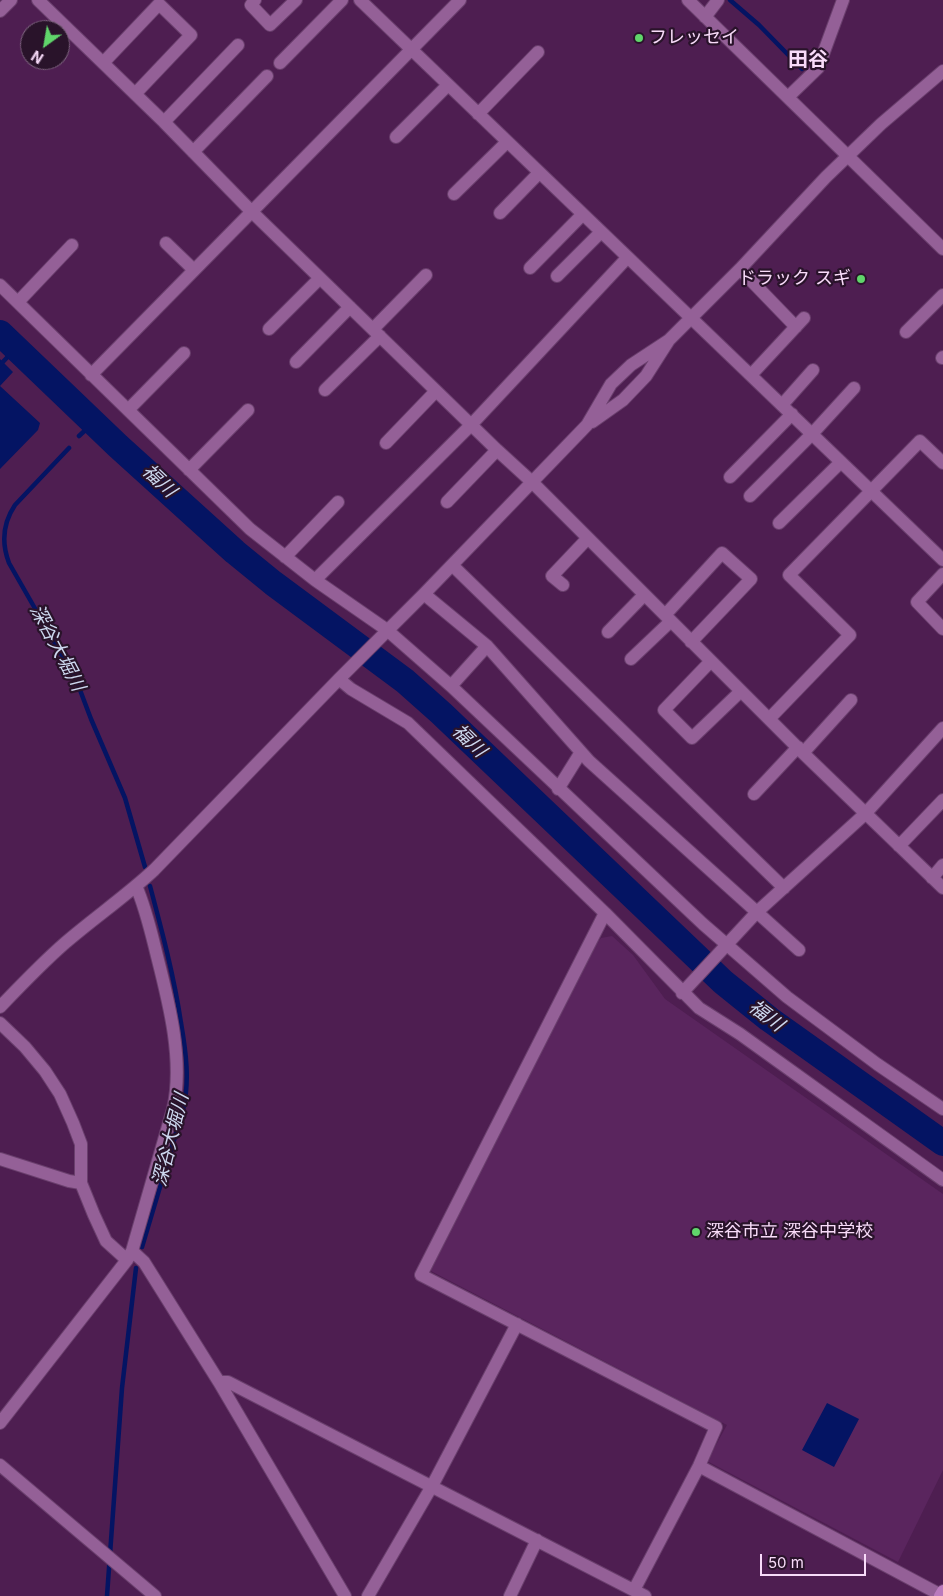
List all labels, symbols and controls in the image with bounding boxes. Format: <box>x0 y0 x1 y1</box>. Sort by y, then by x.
north arrow <box>20 20 70 70</box>
place label: フレッセイ <box>649 27 739 49</box>
marker: フレッセイ <box>633 32 645 44</box>
text: N <box>28 47 46 67</box>
district label: 田谷 <box>788 48 828 72</box>
place label: ドラック スギ <box>738 268 851 290</box>
marker: ドラック スギ <box>855 273 867 285</box>
water label: 福川 <box>137 460 181 502</box>
water label: 深谷大堀川 <box>25 601 89 695</box>
water label: 福川 <box>447 720 491 762</box>
water label: 福川 <box>744 995 788 1037</box>
water label: 深谷大堀川 <box>148 1091 194 1189</box>
place label: 深谷市立 深谷中学校 <box>706 1221 873 1243</box>
marker: 深谷市立 深谷中学校 <box>690 1226 702 1238</box>
scale bar <box>763 1544 869 1576</box>
text: 50 m <box>768 1553 804 1572</box>

